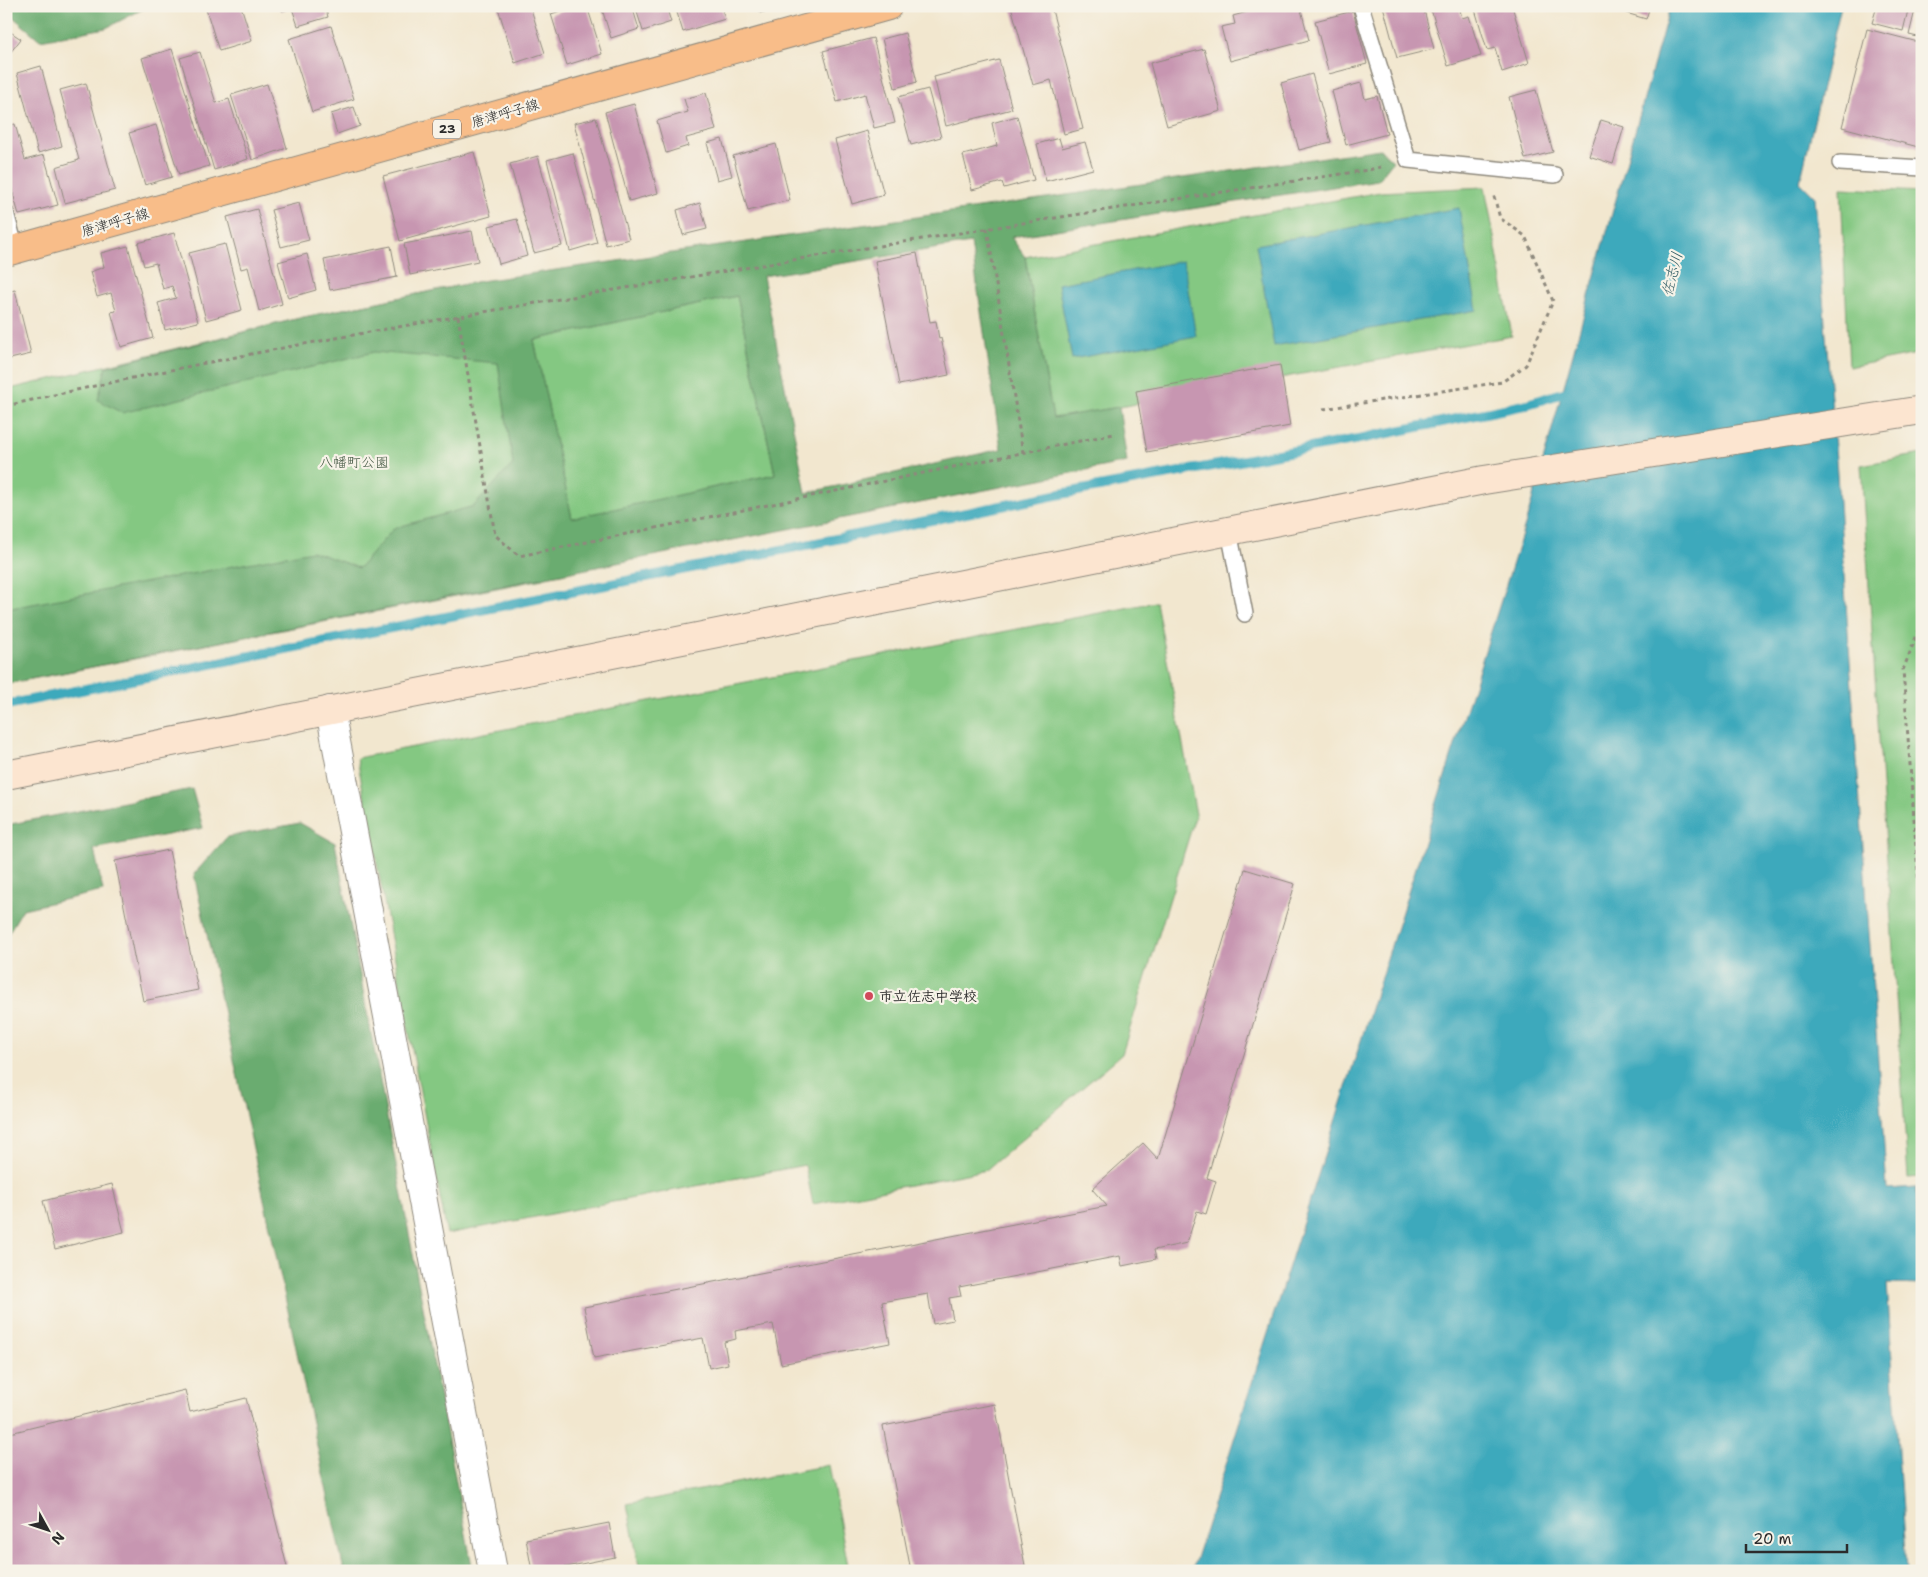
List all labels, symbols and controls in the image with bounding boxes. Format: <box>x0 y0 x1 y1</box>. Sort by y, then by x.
street label: 唐津呼子線 <box>469 95 541 131</box>
road number: 23 <box>433 120 461 138</box>
street label: 唐津呼子線 <box>79 204 151 240</box>
water label: 佐志川 <box>1657 250 1687 298</box>
park label: 八幡町公園 <box>319 453 389 471</box>
place label: 市立佐志中学校 <box>879 987 977 1005</box>
marker: 市立佐志中学校 <box>863 990 875 1002</box>
north arrow <box>22 1504 72 1554</box>
scale bar <box>1746 1522 1847 1554</box>
text: N <box>47 1528 68 1548</box>
text: 20 m <box>1753 1529 1792 1549</box>

